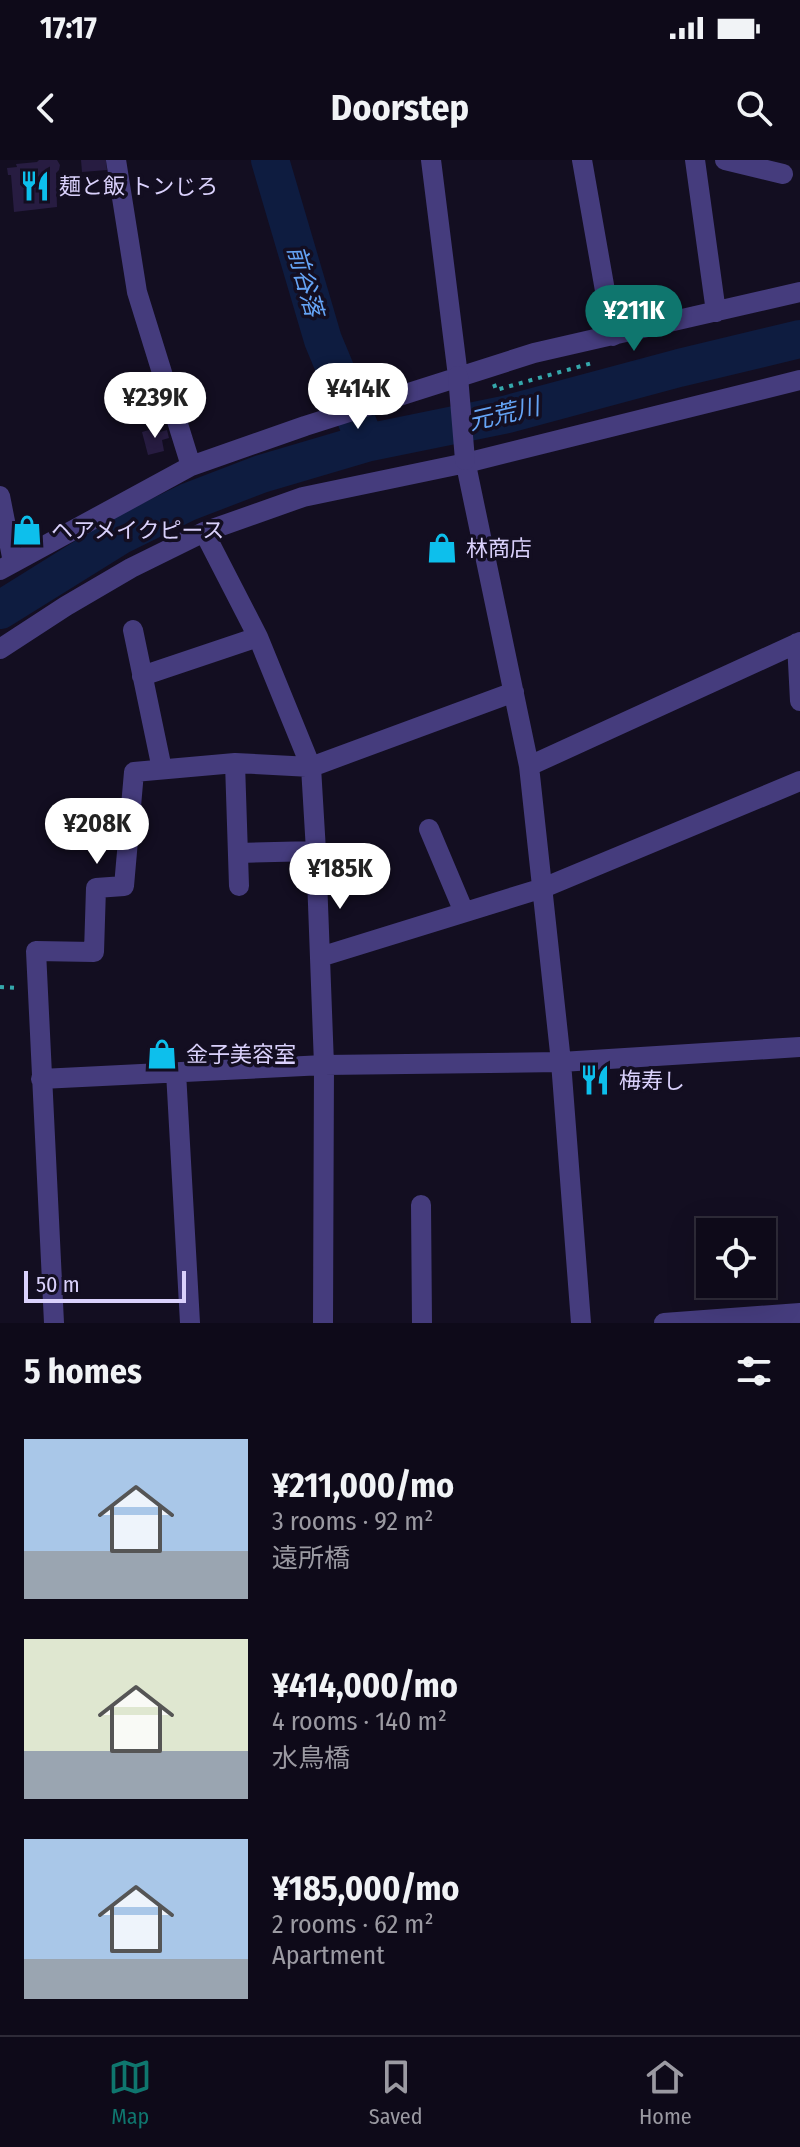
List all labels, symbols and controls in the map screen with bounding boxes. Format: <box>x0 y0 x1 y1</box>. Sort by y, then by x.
text: 17:17 <box>40 10 97 46</box>
icon: back <box>24 86 68 130</box>
text: Doorstep <box>331 86 469 130</box>
icon: search <box>732 86 776 130</box>
restaurant icon: 麺と飯 トンじろ <box>18 169 52 203</box>
place label: 麺と飯 トンじろ <box>59 173 218 200</box>
water label: 前谷落 <box>282 243 329 323</box>
pin: ¥211K <box>578 285 690 353</box>
text: ¥211K <box>603 295 665 326</box>
pin: ¥414K <box>302 363 414 431</box>
pin: ¥239K <box>99 372 211 440</box>
text: ¥414K <box>326 373 390 404</box>
text: ¥239K <box>122 382 188 413</box>
water label: 元荒川 <box>466 392 545 436</box>
shop icon: ヘアメイクピース <box>10 513 44 547</box>
place label: ヘアメイクピース <box>51 517 224 544</box>
shop icon: 林商店 <box>425 531 459 565</box>
place label: 林商店 <box>466 535 532 562</box>
pin: ¥208K <box>41 798 153 866</box>
text: ¥208K <box>63 808 131 839</box>
pin: ¥185K <box>284 843 396 911</box>
text: ¥185K <box>307 853 373 884</box>
shop icon: 金子美容室 <box>145 1037 179 1071</box>
place label: 金子美容室 <box>186 1041 296 1068</box>
restaurant icon: 梅寿し <box>578 1063 612 1097</box>
place label: 梅寿し <box>619 1067 685 1094</box>
map controls <box>696 1218 776 1298</box>
button: locate <box>696 1218 776 1298</box>
scale bar <box>24 1267 186 1303</box>
text: 50 m <box>36 1271 80 1298</box>
icon: filters <box>732 1349 776 1393</box>
text: 5 homes <box>24 1351 142 1392</box>
text: ¥211,000/mo <box>272 1465 454 1506</box>
icon: home <box>88 1471 184 1567</box>
text: 3 rooms · 92 m² <box>272 1506 433 1537</box>
text: 遠所橋 <box>272 1543 350 1574</box>
text: ¥414,000/mo <box>272 1665 458 1706</box>
icon: home <box>88 1671 184 1767</box>
text: 4 rooms · 140 m² <box>272 1706 447 1737</box>
text: 水鳥橋 <box>272 1743 350 1774</box>
text: ¥185,000/mo <box>272 1868 459 1909</box>
icon: home <box>88 1871 184 1967</box>
text: 2 rooms · 62 m² <box>272 1909 434 1940</box>
text: Apartment <box>272 1940 385 1971</box>
tab: Map <box>108 2055 152 2130</box>
tab: Saved <box>369 2055 423 2130</box>
tab: Home <box>639 2055 692 2130</box>

